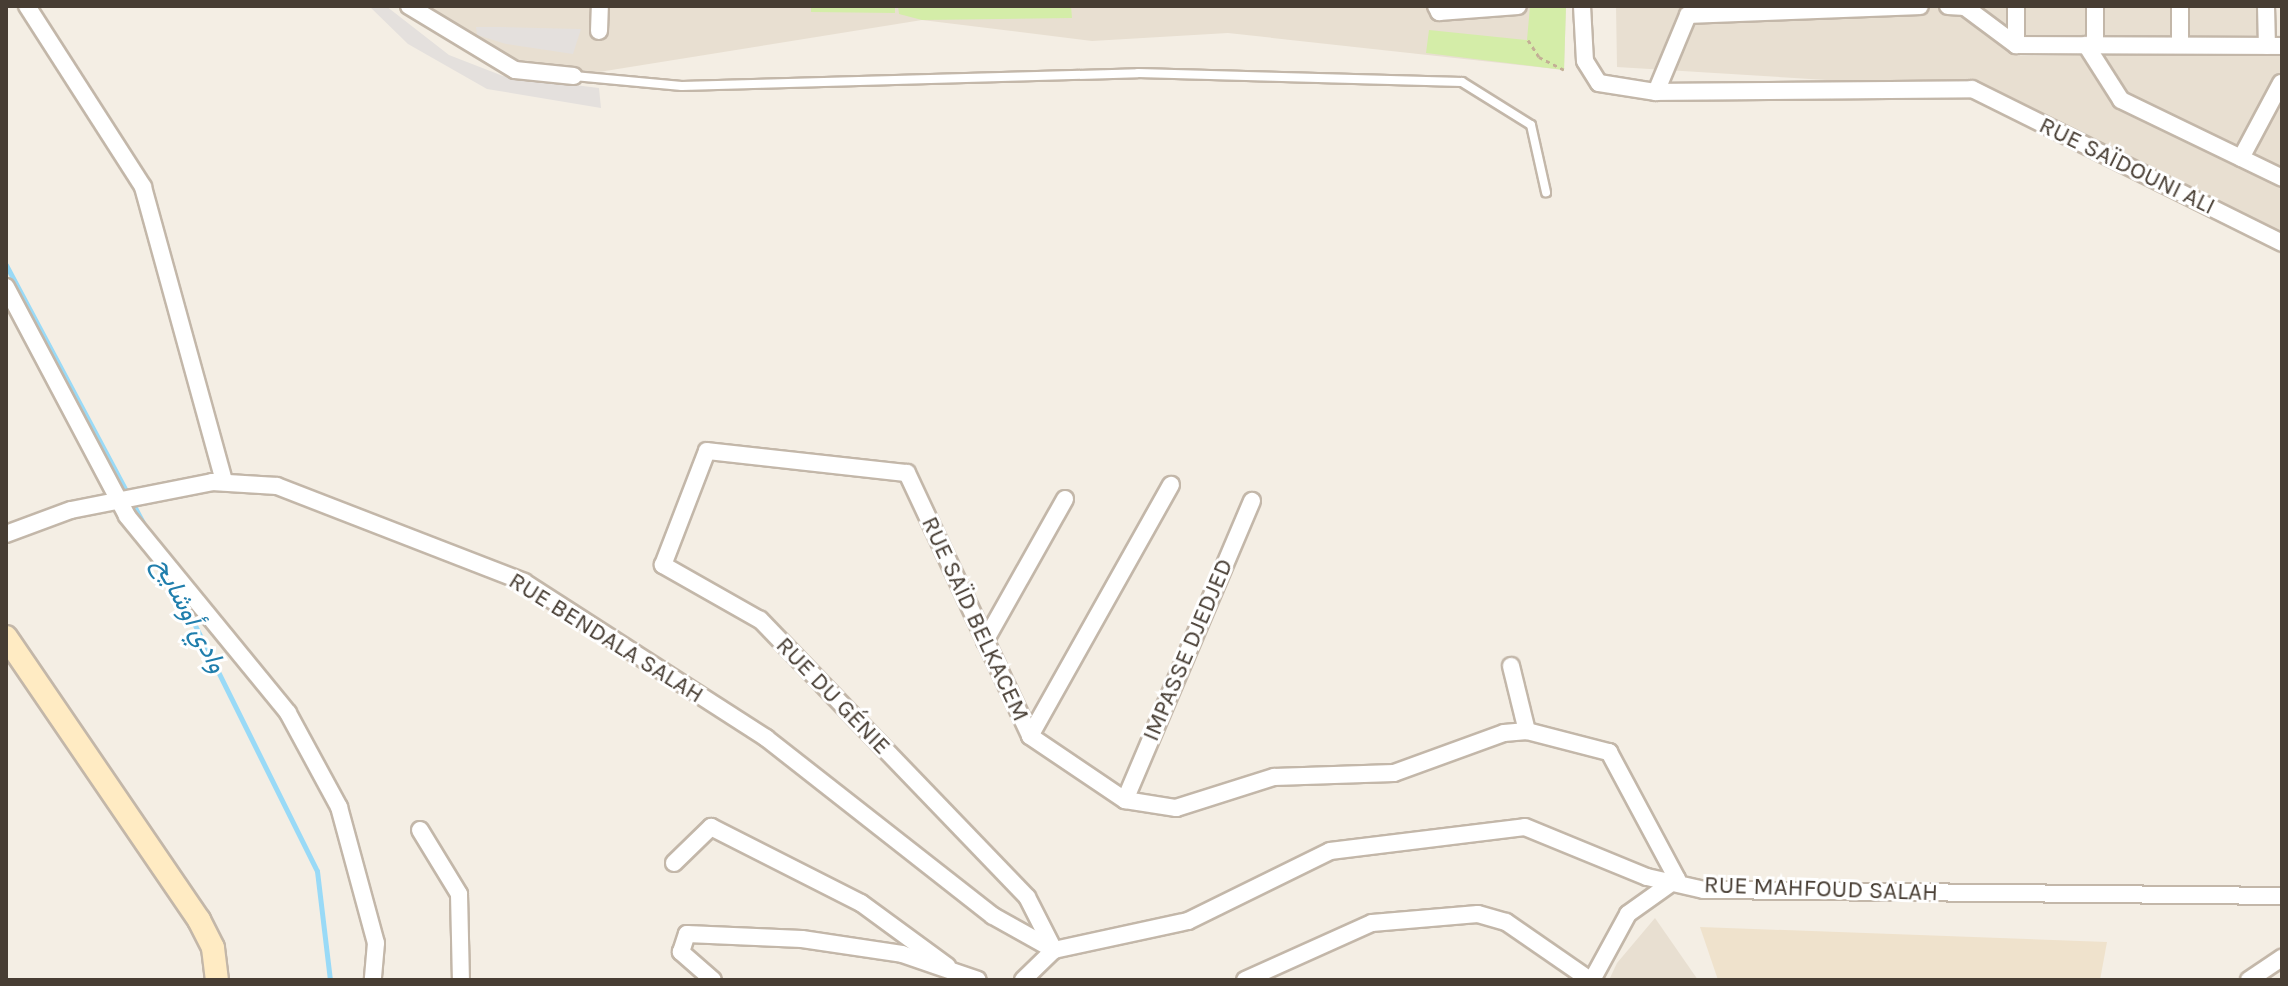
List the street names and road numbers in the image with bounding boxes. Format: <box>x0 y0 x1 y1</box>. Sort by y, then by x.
street label: RUE SAÏDOUNI ALI <box>2034 111 2220 221</box>
street label: RUE SAÏD BELKACEM <box>915 512 1035 726</box>
street label: IMPASSE DJEDJED <box>1137 555 1239 745</box>
street label: RUE BENDALA SALAH <box>503 566 709 710</box>
street label: RUE DU GÉNIE <box>770 631 896 761</box>
street label: RUE MAHFOUD SALAH <box>1703 871 1939 907</box>

